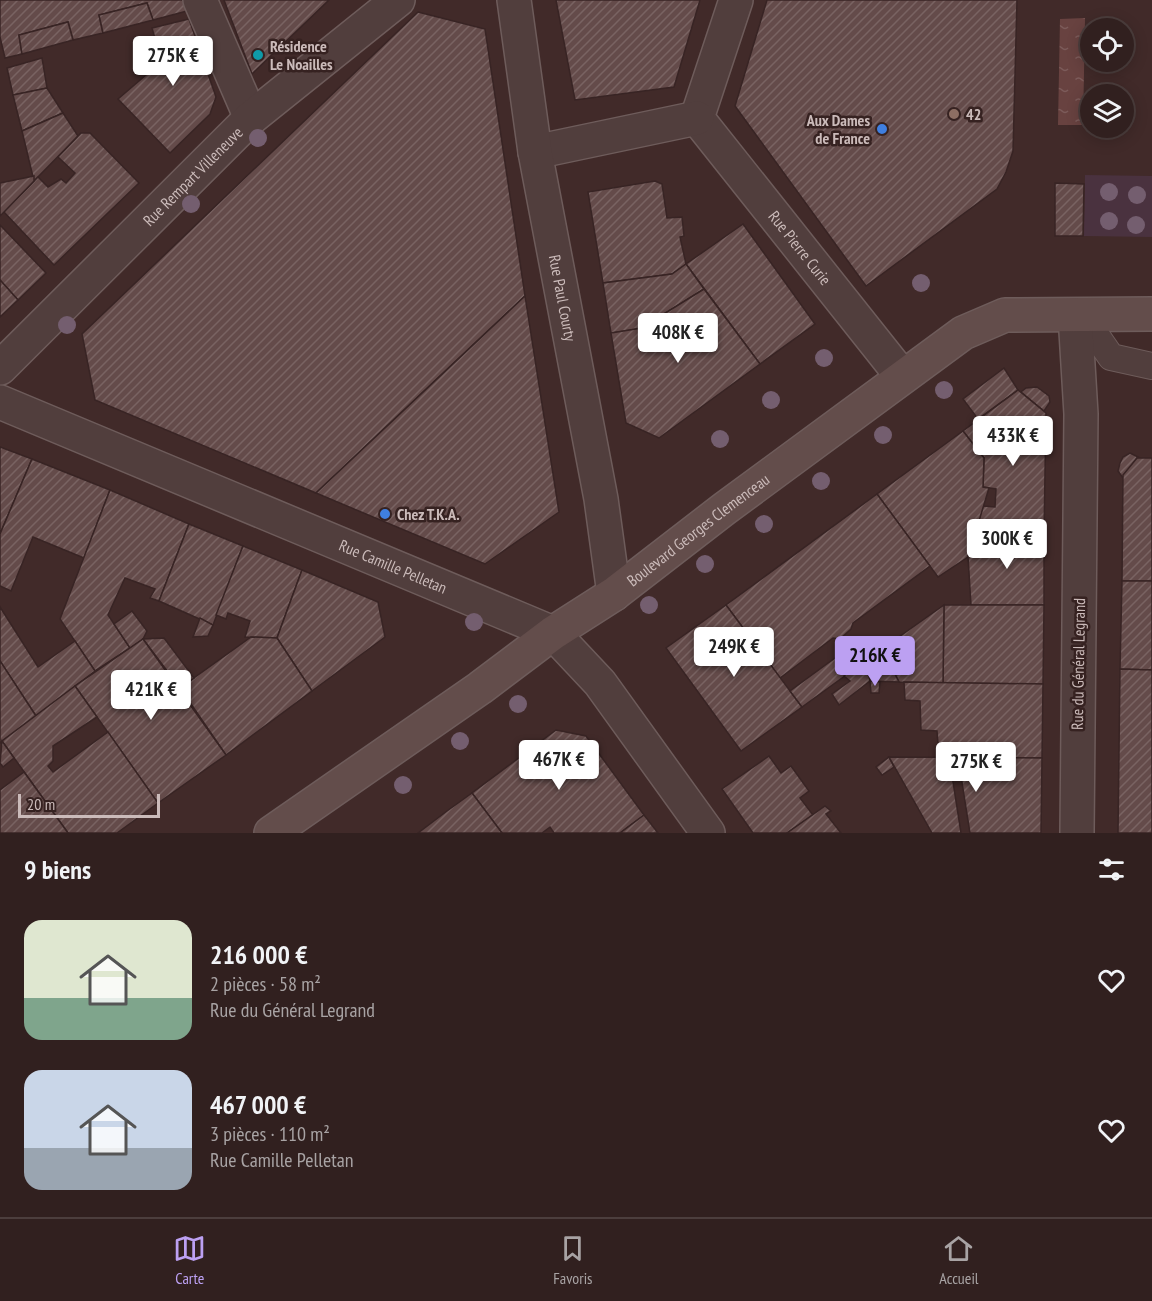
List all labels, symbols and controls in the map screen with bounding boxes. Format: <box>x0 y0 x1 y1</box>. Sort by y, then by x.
map controls <box>1080 18 1134 138</box>
button: locate <box>1080 18 1134 72</box>
pin: 275K € <box>124 36 222 87</box>
place label: Résidence Le Noailles <box>270 36 333 74</box>
text: 275K € <box>147 42 199 68</box>
marker: Résidence Le Noailles <box>251 48 265 62</box>
button: layers <box>1080 84 1134 138</box>
place label: 42 <box>966 104 981 124</box>
marker: 42 <box>947 107 961 121</box>
place label: Aux Dames de France <box>806 110 870 148</box>
street label: Rue Rempart Villeneuve <box>139 122 247 230</box>
marker: Aux Dames de France <box>875 122 889 136</box>
street label: Rue Pierre Curie <box>764 207 836 289</box>
street label: Rue Paul Courty <box>545 253 581 343</box>
pin: 408K € <box>629 313 727 364</box>
text: 408K € <box>652 319 704 345</box>
pin: 433K € <box>964 416 1062 467</box>
text: 433K € <box>987 422 1039 448</box>
street label: Boulevard Georges Clemenceau <box>623 469 773 590</box>
place label: Chez T.K.A. <box>397 504 460 524</box>
marker: Chez T.K.A. <box>378 507 392 521</box>
pin: 300K € <box>958 519 1056 570</box>
text: 300K € <box>981 525 1033 551</box>
street label: Rue Camille Pelletan <box>336 535 450 598</box>
street label: Rue du Général Legrand <box>1067 598 1089 730</box>
pin: 249K € <box>685 627 783 678</box>
text: 249K € <box>708 633 760 659</box>
pin: 216K € <box>826 636 924 687</box>
text: 216K € <box>849 642 901 668</box>
pin: 421K € <box>102 670 200 721</box>
text: 421K € <box>125 676 177 702</box>
pin: 467K € <box>510 740 608 791</box>
pin: 275K € <box>927 742 1025 793</box>
text: 467K € <box>533 746 585 772</box>
text: 275K € <box>950 748 1002 774</box>
scale bar <box>18 791 160 818</box>
text: 20 m <box>27 794 55 814</box>
text: 9 biens <box>24 853 91 886</box>
icon: filters <box>1095 853 1128 886</box>
text: 216 000 € <box>210 938 308 971</box>
icon: home <box>72 944 144 1016</box>
icon: heart <box>1095 964 1128 997</box>
text: 2 pièces · 58 m² <box>210 971 321 997</box>
text: Rue du Général Legrand <box>210 997 375 1023</box>
text: 467 000 € <box>210 1088 307 1121</box>
icon: home <box>72 1094 144 1166</box>
icon: heart <box>1095 1114 1128 1147</box>
text: 3 pièces · 110 m² <box>210 1121 330 1147</box>
text: Rue Camille Pelletan <box>210 1147 353 1173</box>
tab: Carte <box>173 1232 206 1288</box>
tab: Favoris <box>553 1232 593 1288</box>
tab: Accueil <box>939 1232 979 1288</box>

